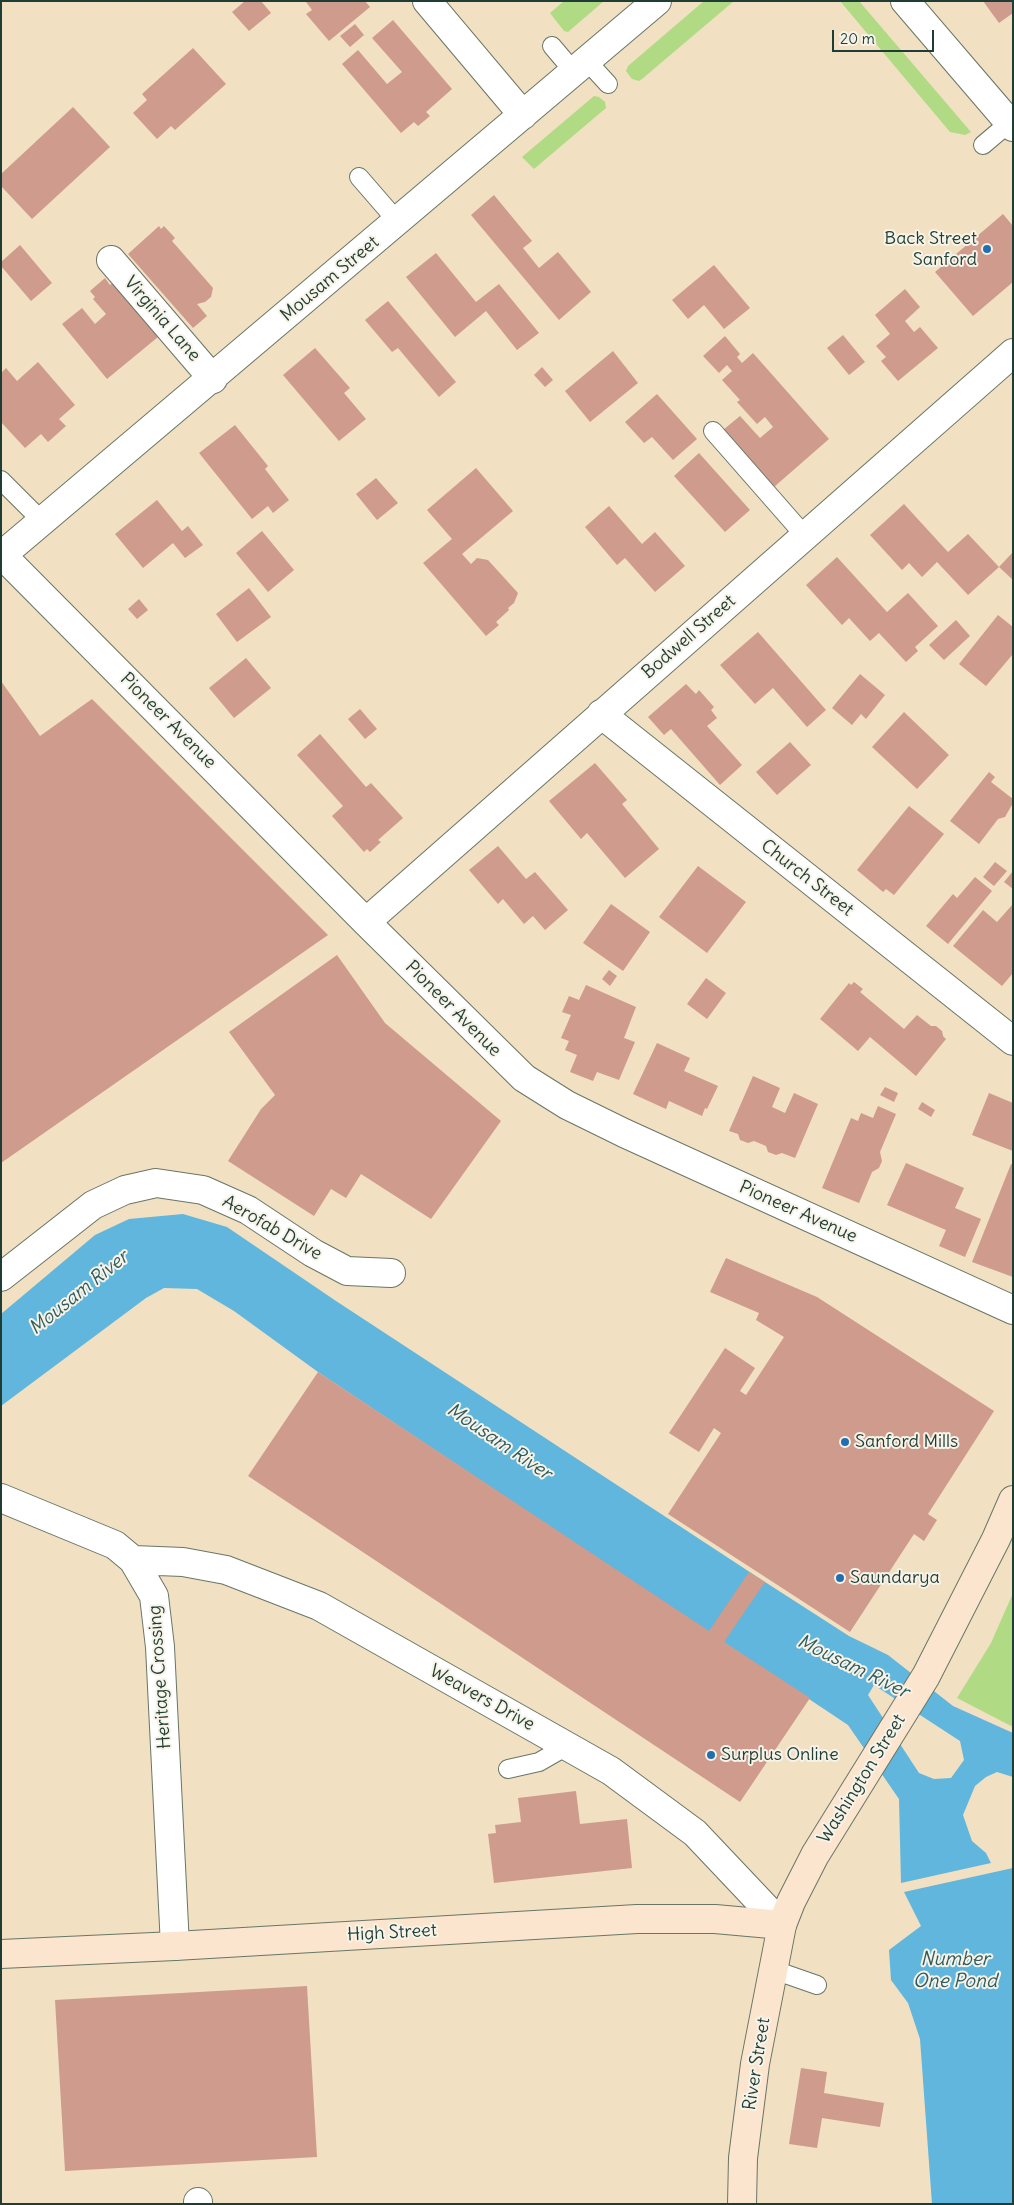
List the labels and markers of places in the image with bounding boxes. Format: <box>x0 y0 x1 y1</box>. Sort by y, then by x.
place label: Back Street Sanford <box>884 228 977 270</box>
marker: Back Street Sanford <box>981 243 993 255</box>
place label: Sanford Mills <box>855 1431 958 1453</box>
marker: Sanford Mills <box>839 1436 851 1448</box>
place label: Saundarya <box>850 1567 940 1589</box>
marker: Saundarya <box>834 1572 846 1584</box>
place label: Surplus Online <box>721 1744 839 1766</box>
marker: Surplus Online <box>705 1749 717 1761</box>

